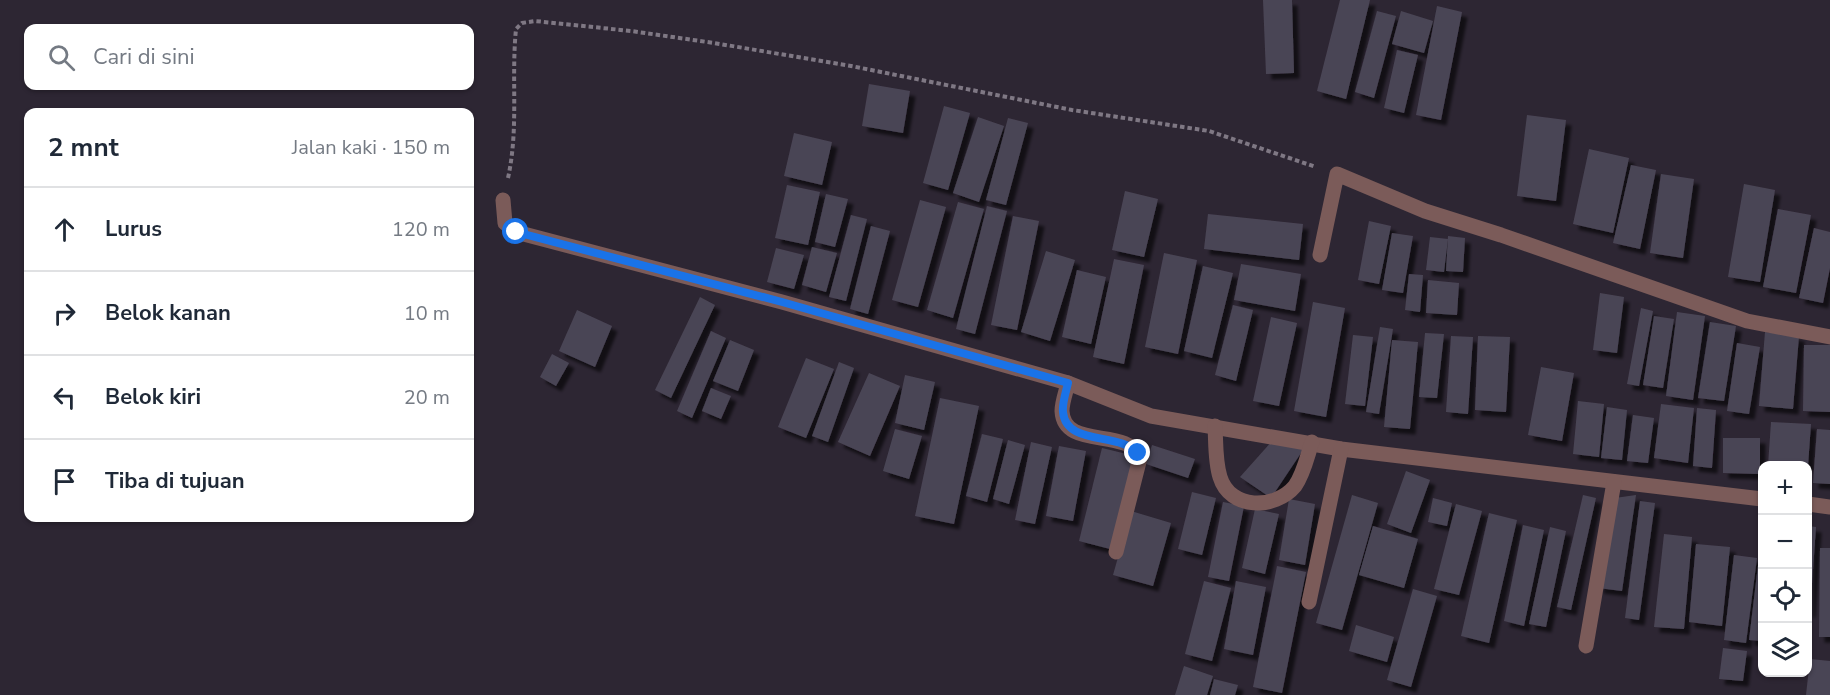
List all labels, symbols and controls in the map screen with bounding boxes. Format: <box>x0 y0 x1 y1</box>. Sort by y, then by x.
search box <box>24 24 474 90</box>
icon: search <box>45 41 78 74</box>
text: Cari di sini <box>93 42 195 72</box>
text: 2 mnt <box>48 130 119 165</box>
text: Jalan kaki · 150 m <box>292 134 450 161</box>
icon: ahead <box>48 213 81 246</box>
text: Lurus <box>105 214 162 244</box>
text: 120 m <box>392 216 450 243</box>
route start <box>502 218 528 244</box>
icon: right <box>48 297 81 330</box>
text: Belok kanan <box>105 298 231 328</box>
text: 10 m <box>404 300 450 327</box>
icon: left <box>48 381 81 414</box>
text: Belok kiri <box>105 382 201 412</box>
text: 20 m <box>404 384 450 411</box>
route end <box>1124 439 1150 465</box>
map controls <box>1758 461 1812 677</box>
button: + <box>1758 461 1812 515</box>
icon: arrive <box>48 465 81 498</box>
text: Tiba di tujuan <box>105 466 245 496</box>
button: − <box>1758 515 1812 569</box>
button: locate <box>1758 569 1812 623</box>
button: layers <box>1758 623 1812 677</box>

